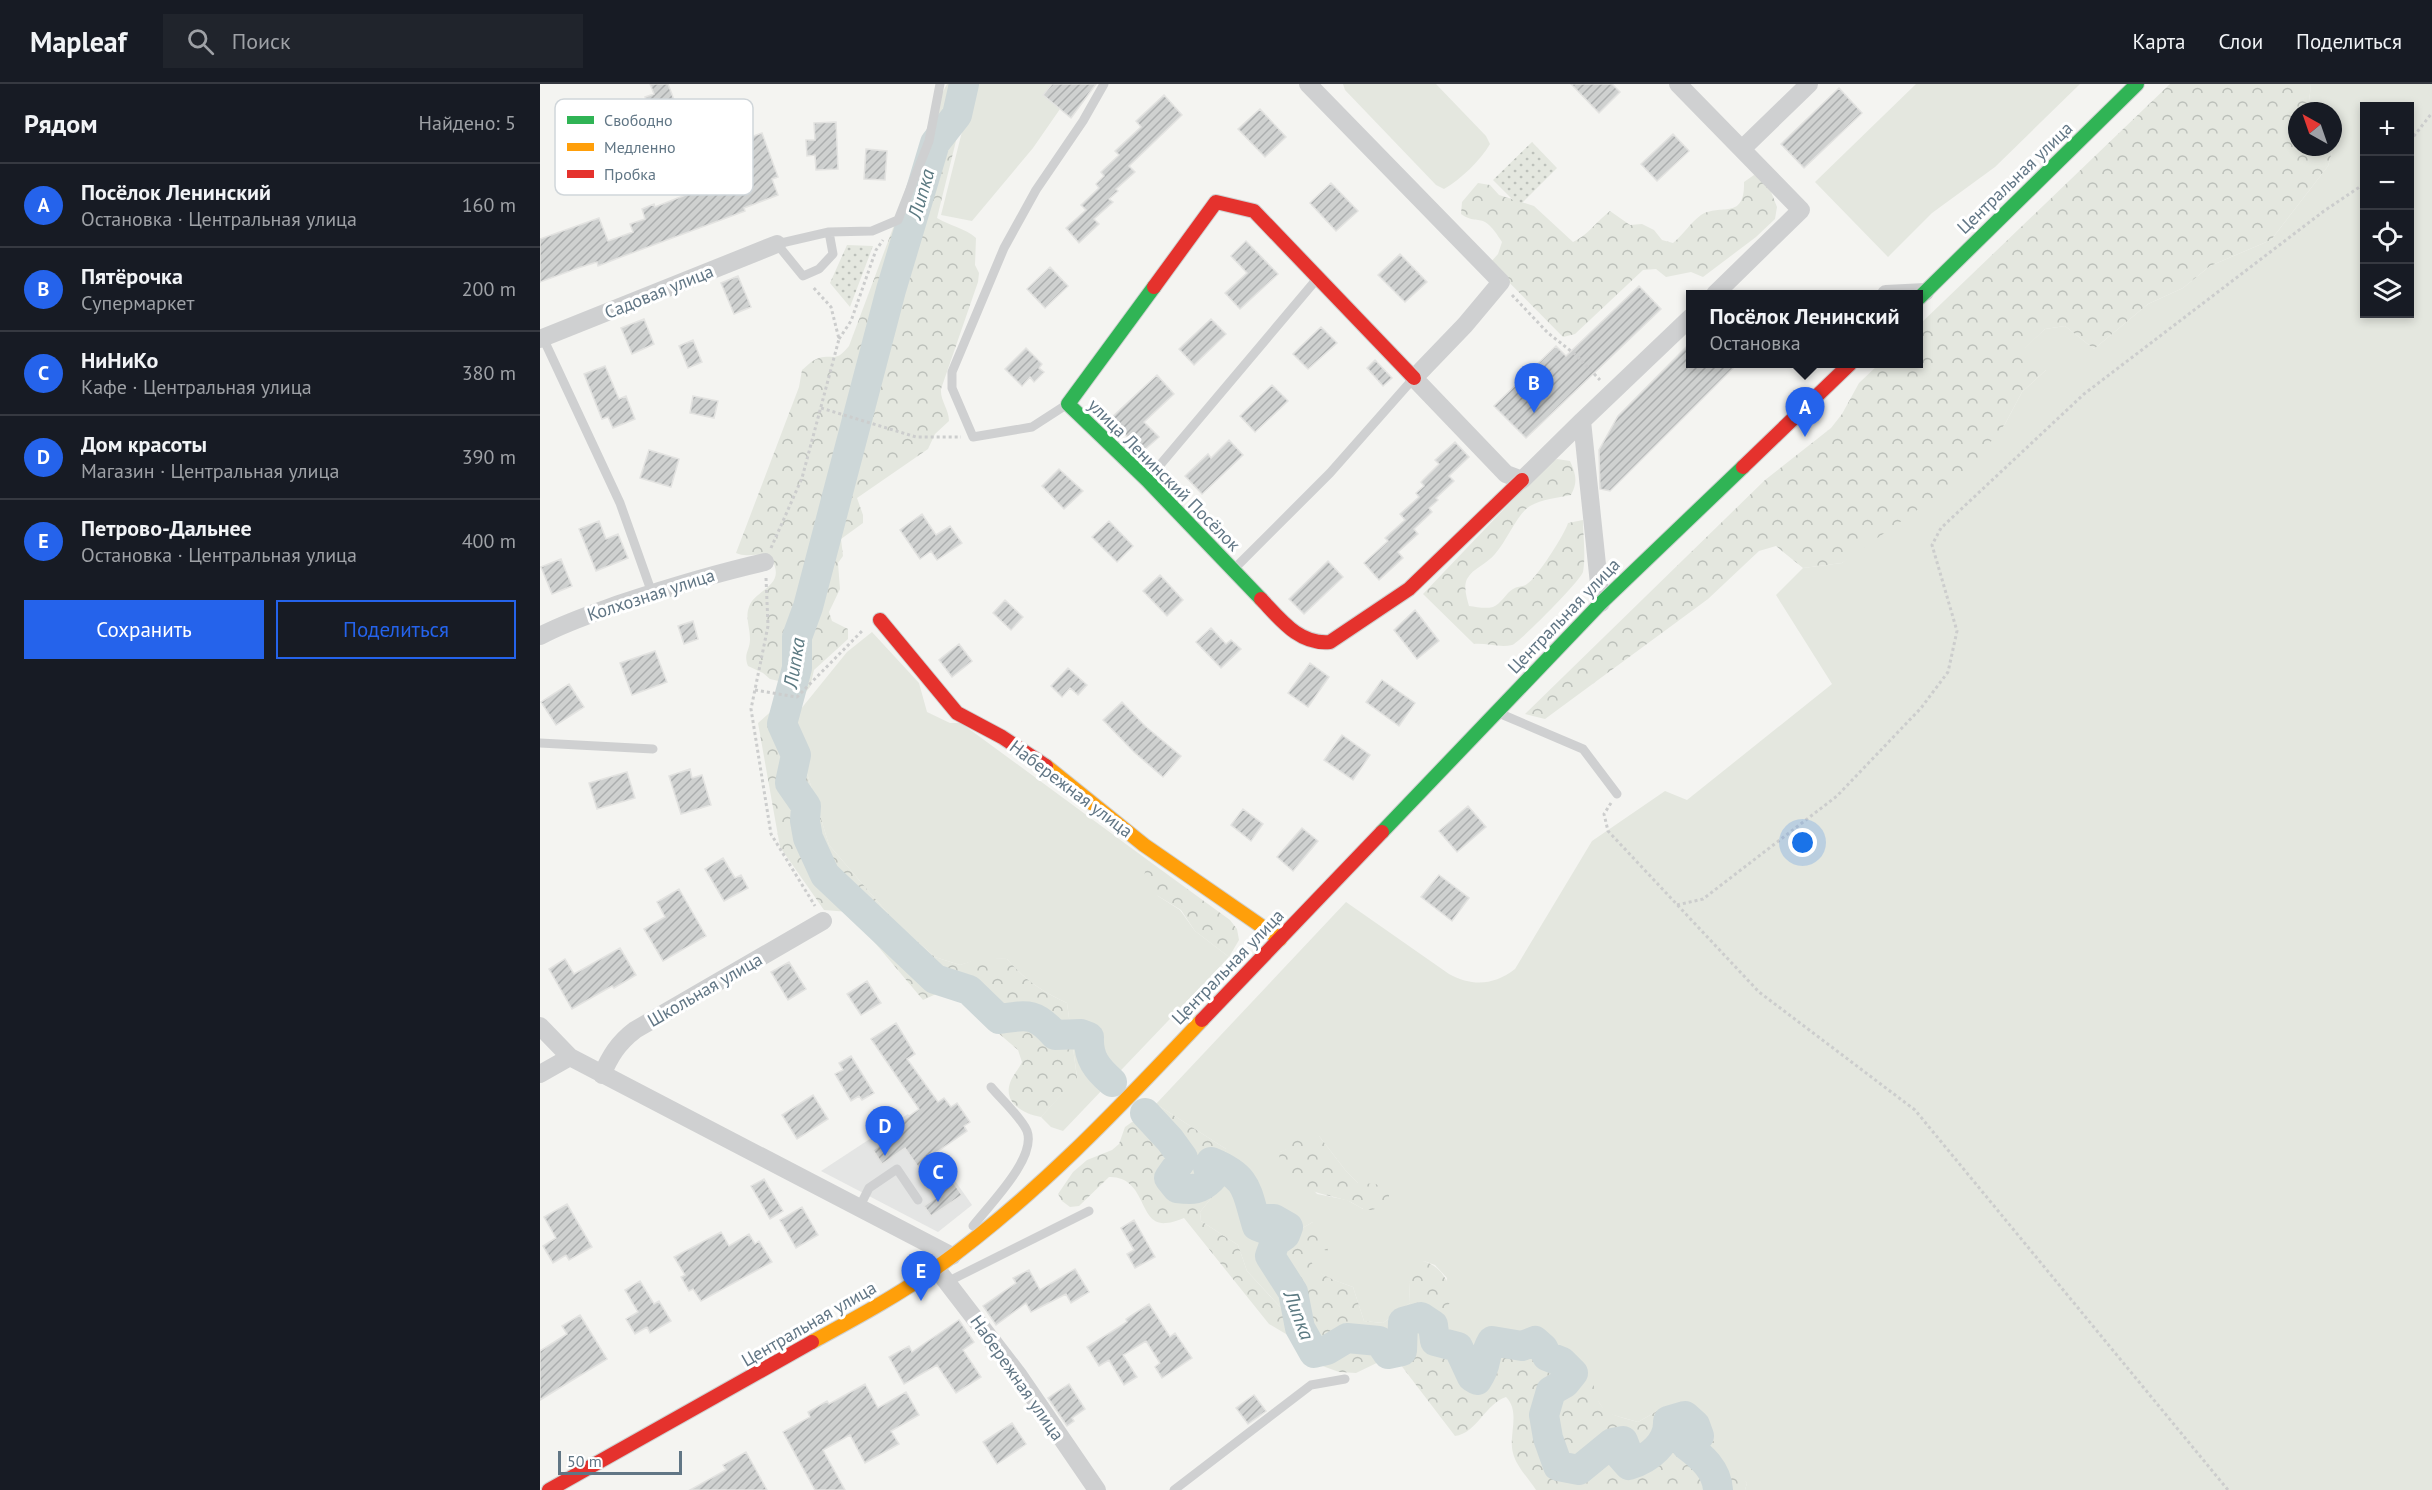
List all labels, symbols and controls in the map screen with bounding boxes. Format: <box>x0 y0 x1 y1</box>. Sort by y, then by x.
search box <box>163 14 583 68</box>
text: Mapleaf <box>30 23 127 60</box>
icon: search <box>184 25 217 58</box>
text: Поиск <box>232 27 291 55</box>
text: Карта <box>2132 28 2185 55</box>
text: Слои <box>2218 28 2263 55</box>
text: Поделиться <box>2296 28 2402 55</box>
legend <box>555 99 753 195</box>
north arrow <box>2288 102 2342 156</box>
map controls <box>2360 102 2414 318</box>
button: + <box>2360 102 2414 156</box>
text: Рядом <box>24 107 98 140</box>
text: Найдено: 5 <box>419 110 516 136</box>
text: Свободно <box>604 110 673 130</box>
street label: Центральная улица <box>1952 117 2077 239</box>
text: Медленно <box>604 137 676 157</box>
button: − <box>2360 156 2414 210</box>
text: Пробка <box>604 164 656 184</box>
water label: Липка <box>901 166 941 223</box>
text: Посёлок Ленинский <box>81 178 271 206</box>
text: A <box>37 192 50 218</box>
text: 160 m <box>462 192 516 218</box>
text: Остановка · Центральная улица <box>81 206 357 232</box>
button: locate <box>2360 210 2414 264</box>
street label: Садовая улица <box>601 259 717 324</box>
text: Пятёрочка <box>81 262 183 290</box>
button: layers <box>2360 264 2414 318</box>
text: B <box>38 276 49 302</box>
text: 200 m <box>462 276 516 302</box>
text: Супермаркет <box>81 290 194 316</box>
popup <box>1686 290 1923 368</box>
text: Посёлок Ленинский <box>1710 302 1899 330</box>
text: Остановка <box>1710 330 1801 356</box>
text: НиНиКо <box>81 346 158 374</box>
text: C <box>38 360 49 386</box>
text: 380 m <box>462 360 516 386</box>
pin: B <box>1514 364 1554 413</box>
text: Кафе · Центральная улица <box>81 374 312 400</box>
pin: A <box>1786 388 1824 437</box>
street label: улица Ленинский Посёлок <box>1083 393 1246 556</box>
text: Дом красоты <box>81 430 207 458</box>
text: D <box>37 444 50 470</box>
text: 390 m <box>462 444 516 470</box>
text: Магазин · Центральная улица <box>81 458 339 484</box>
text: Петрово-Дальнее <box>81 514 252 542</box>
text: E <box>38 528 49 554</box>
text: 400 m <box>462 528 516 554</box>
text: Остановка · Центральная улица <box>81 542 357 568</box>
street label: Центральная улица <box>1503 553 1625 678</box>
street label: Колхозная улица <box>584 563 717 626</box>
button: Сохранить <box>24 600 264 659</box>
button: Поделиться <box>276 600 516 659</box>
water label: Липка <box>777 635 811 691</box>
street label: Набережная улица <box>1005 735 1137 842</box>
your location <box>1788 828 1817 857</box>
street label: Центральная улица <box>1167 904 1289 1029</box>
street label: Школьная улица <box>643 947 766 1032</box>
pin: D <box>866 1106 904 1156</box>
pin: C <box>918 1152 958 1202</box>
pin: E <box>902 1252 940 1301</box>
street label: Центральная улица <box>737 1276 880 1371</box>
water label: Липка <box>1277 1286 1320 1344</box>
street label: Набережная улица <box>965 1310 1069 1445</box>
scale bar <box>558 1448 682 1476</box>
text: 50 m <box>567 1451 602 1471</box>

